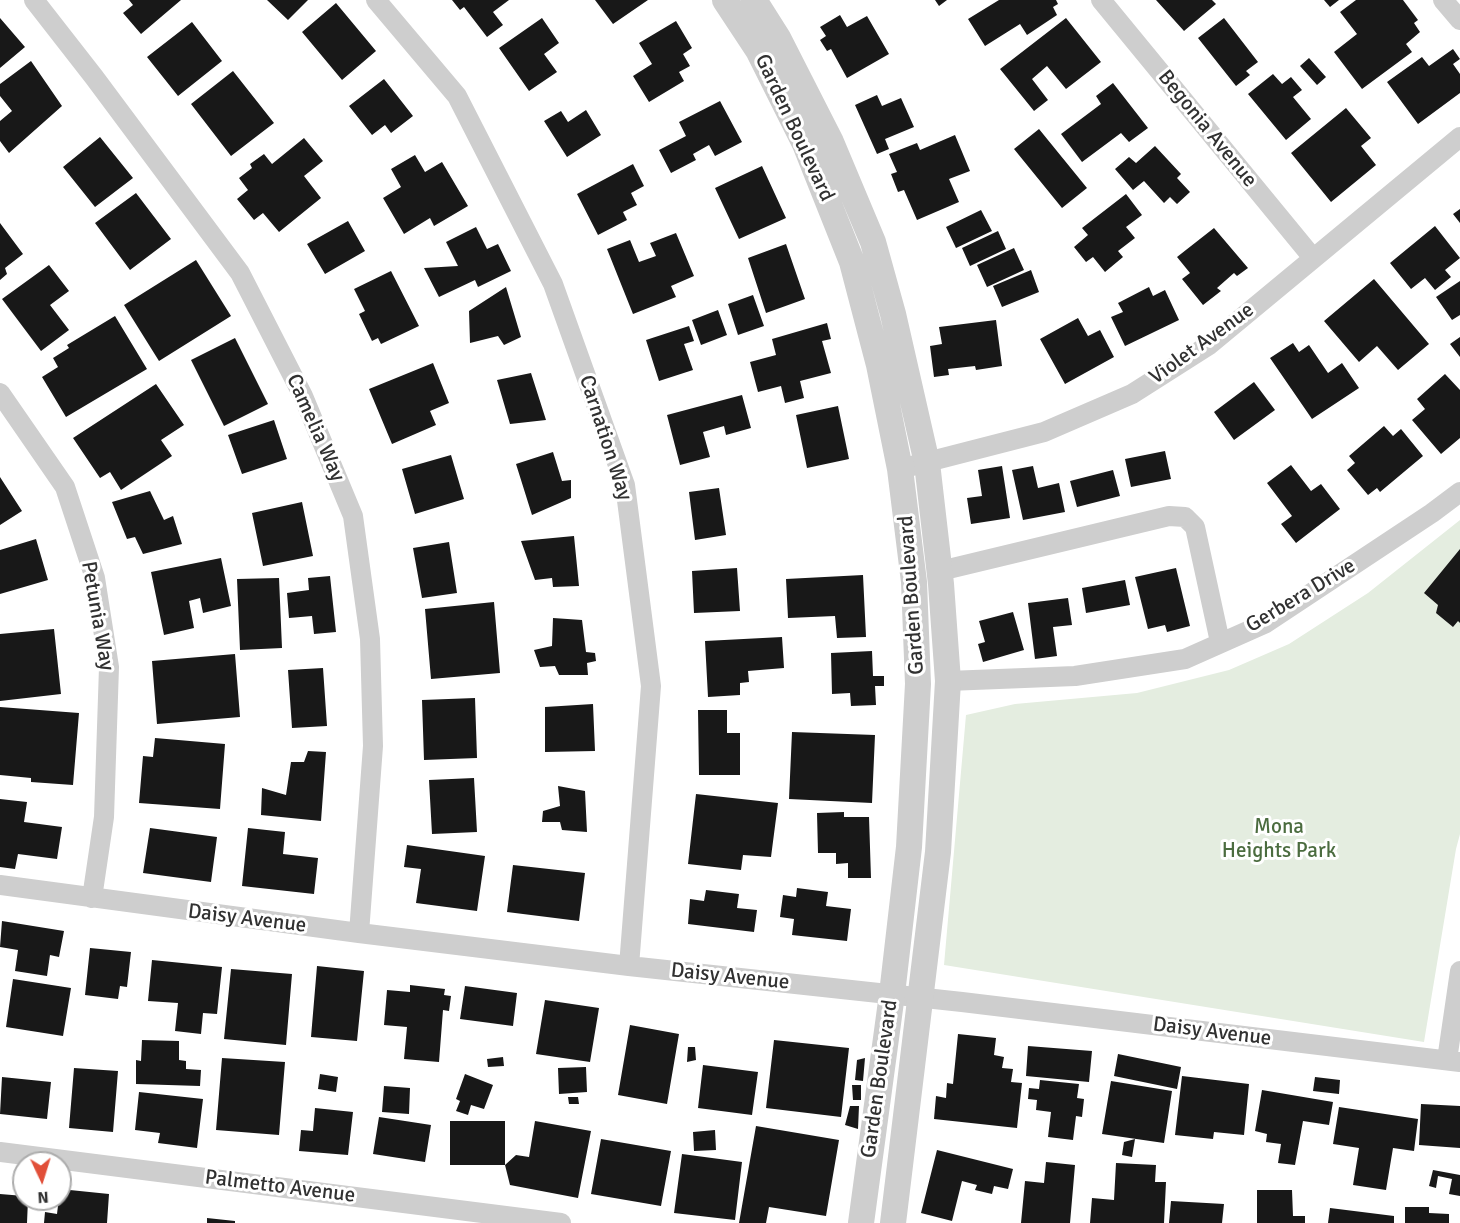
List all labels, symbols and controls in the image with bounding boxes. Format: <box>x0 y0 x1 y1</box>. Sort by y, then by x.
street label: Garden Boulevard <box>749 50 839 206</box>
street label: Begonia Avenue <box>1152 65 1262 193</box>
street label: Violet Avenue <box>1145 298 1259 390</box>
street label: Camelia Way <box>280 370 350 486</box>
street label: Carnation Way <box>573 372 637 504</box>
street label: Garden Boulevard <box>894 515 930 675</box>
street label: Gerbera Drive <box>1242 553 1360 639</box>
street label: Petunia Way <box>75 559 119 673</box>
park label: Mona Heights Park <box>1222 814 1336 864</box>
street label: Daisy Avenue <box>186 899 308 939</box>
street label: Daisy Avenue <box>669 958 791 996</box>
street label: Garden Boulevard <box>856 998 904 1160</box>
street label: Daisy Avenue <box>1151 1012 1273 1052</box>
north arrow <box>12 1151 72 1211</box>
street label: Palmetto Avenue <box>203 1165 357 1209</box>
text: N <box>37 1187 49 1207</box>

